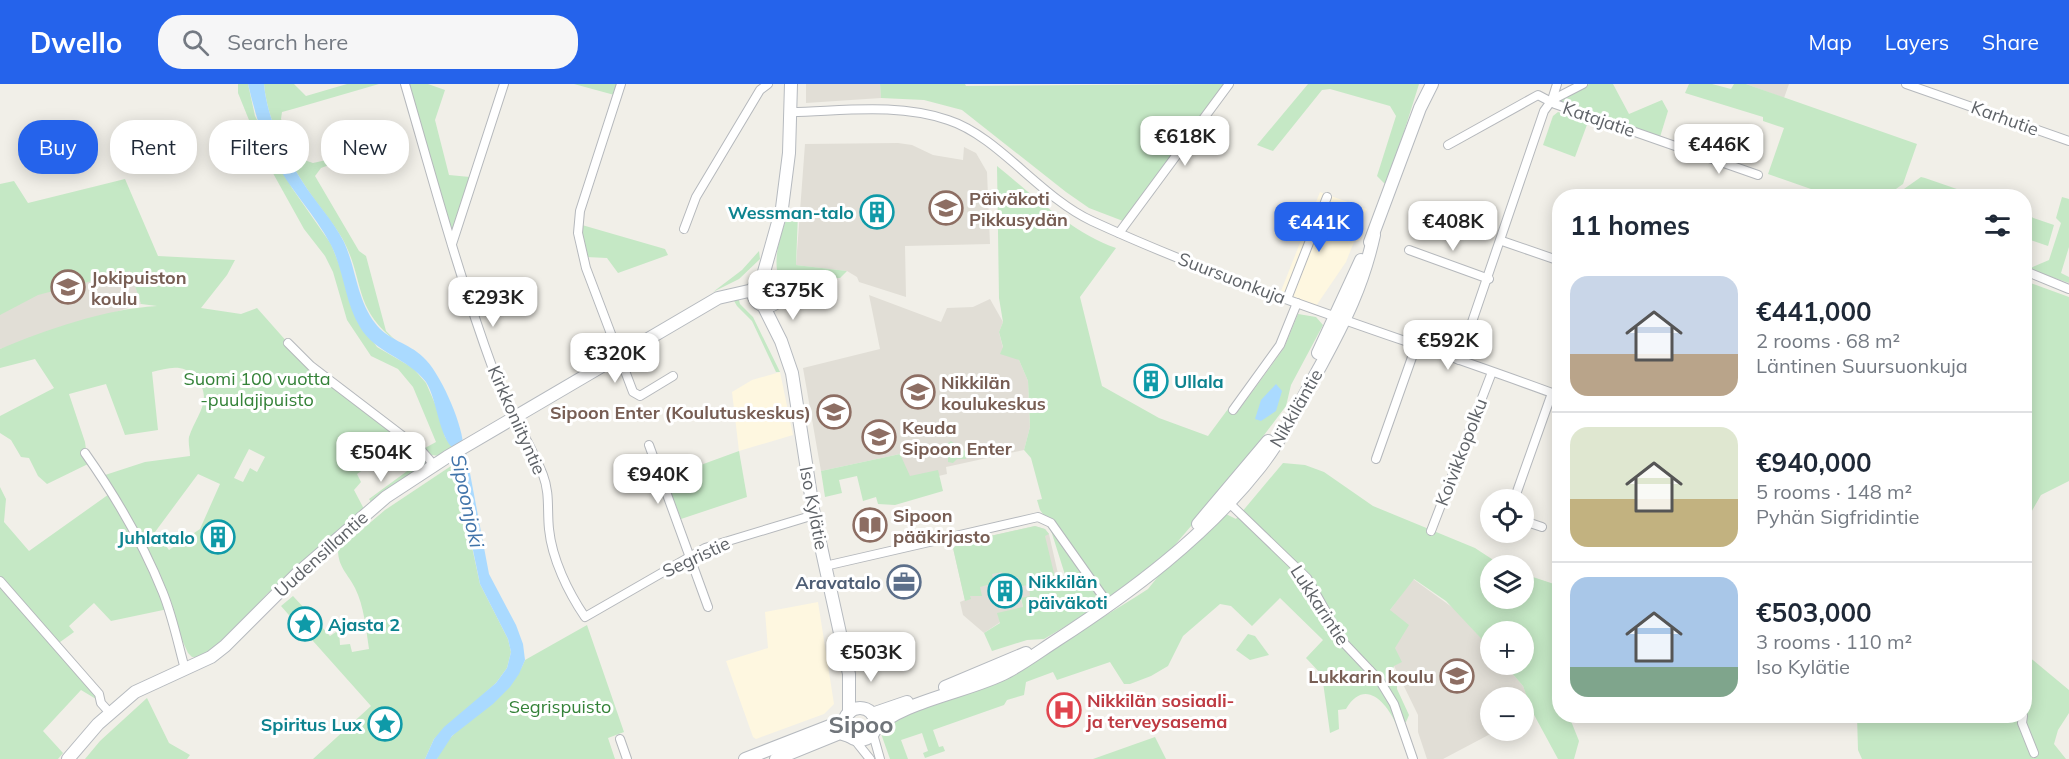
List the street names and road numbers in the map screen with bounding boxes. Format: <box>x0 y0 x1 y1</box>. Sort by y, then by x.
street label: Karhutie <box>1968 95 2042 141</box>
street label: Katajatie <box>1560 96 1638 142</box>
street label: Suursuonkuja <box>1175 247 1289 309</box>
street label: Kirkkoniityntie <box>483 362 551 478</box>
street label: Nikkiläntie <box>1264 365 1328 451</box>
street label: Koivikkopolku <box>1430 395 1492 509</box>
street label: Iso Kylätie <box>795 464 833 552</box>
street label: Uudensillantie <box>269 506 373 602</box>
street label: Segristie <box>659 531 733 583</box>
street label: Lukkarintie <box>1286 561 1354 649</box>

